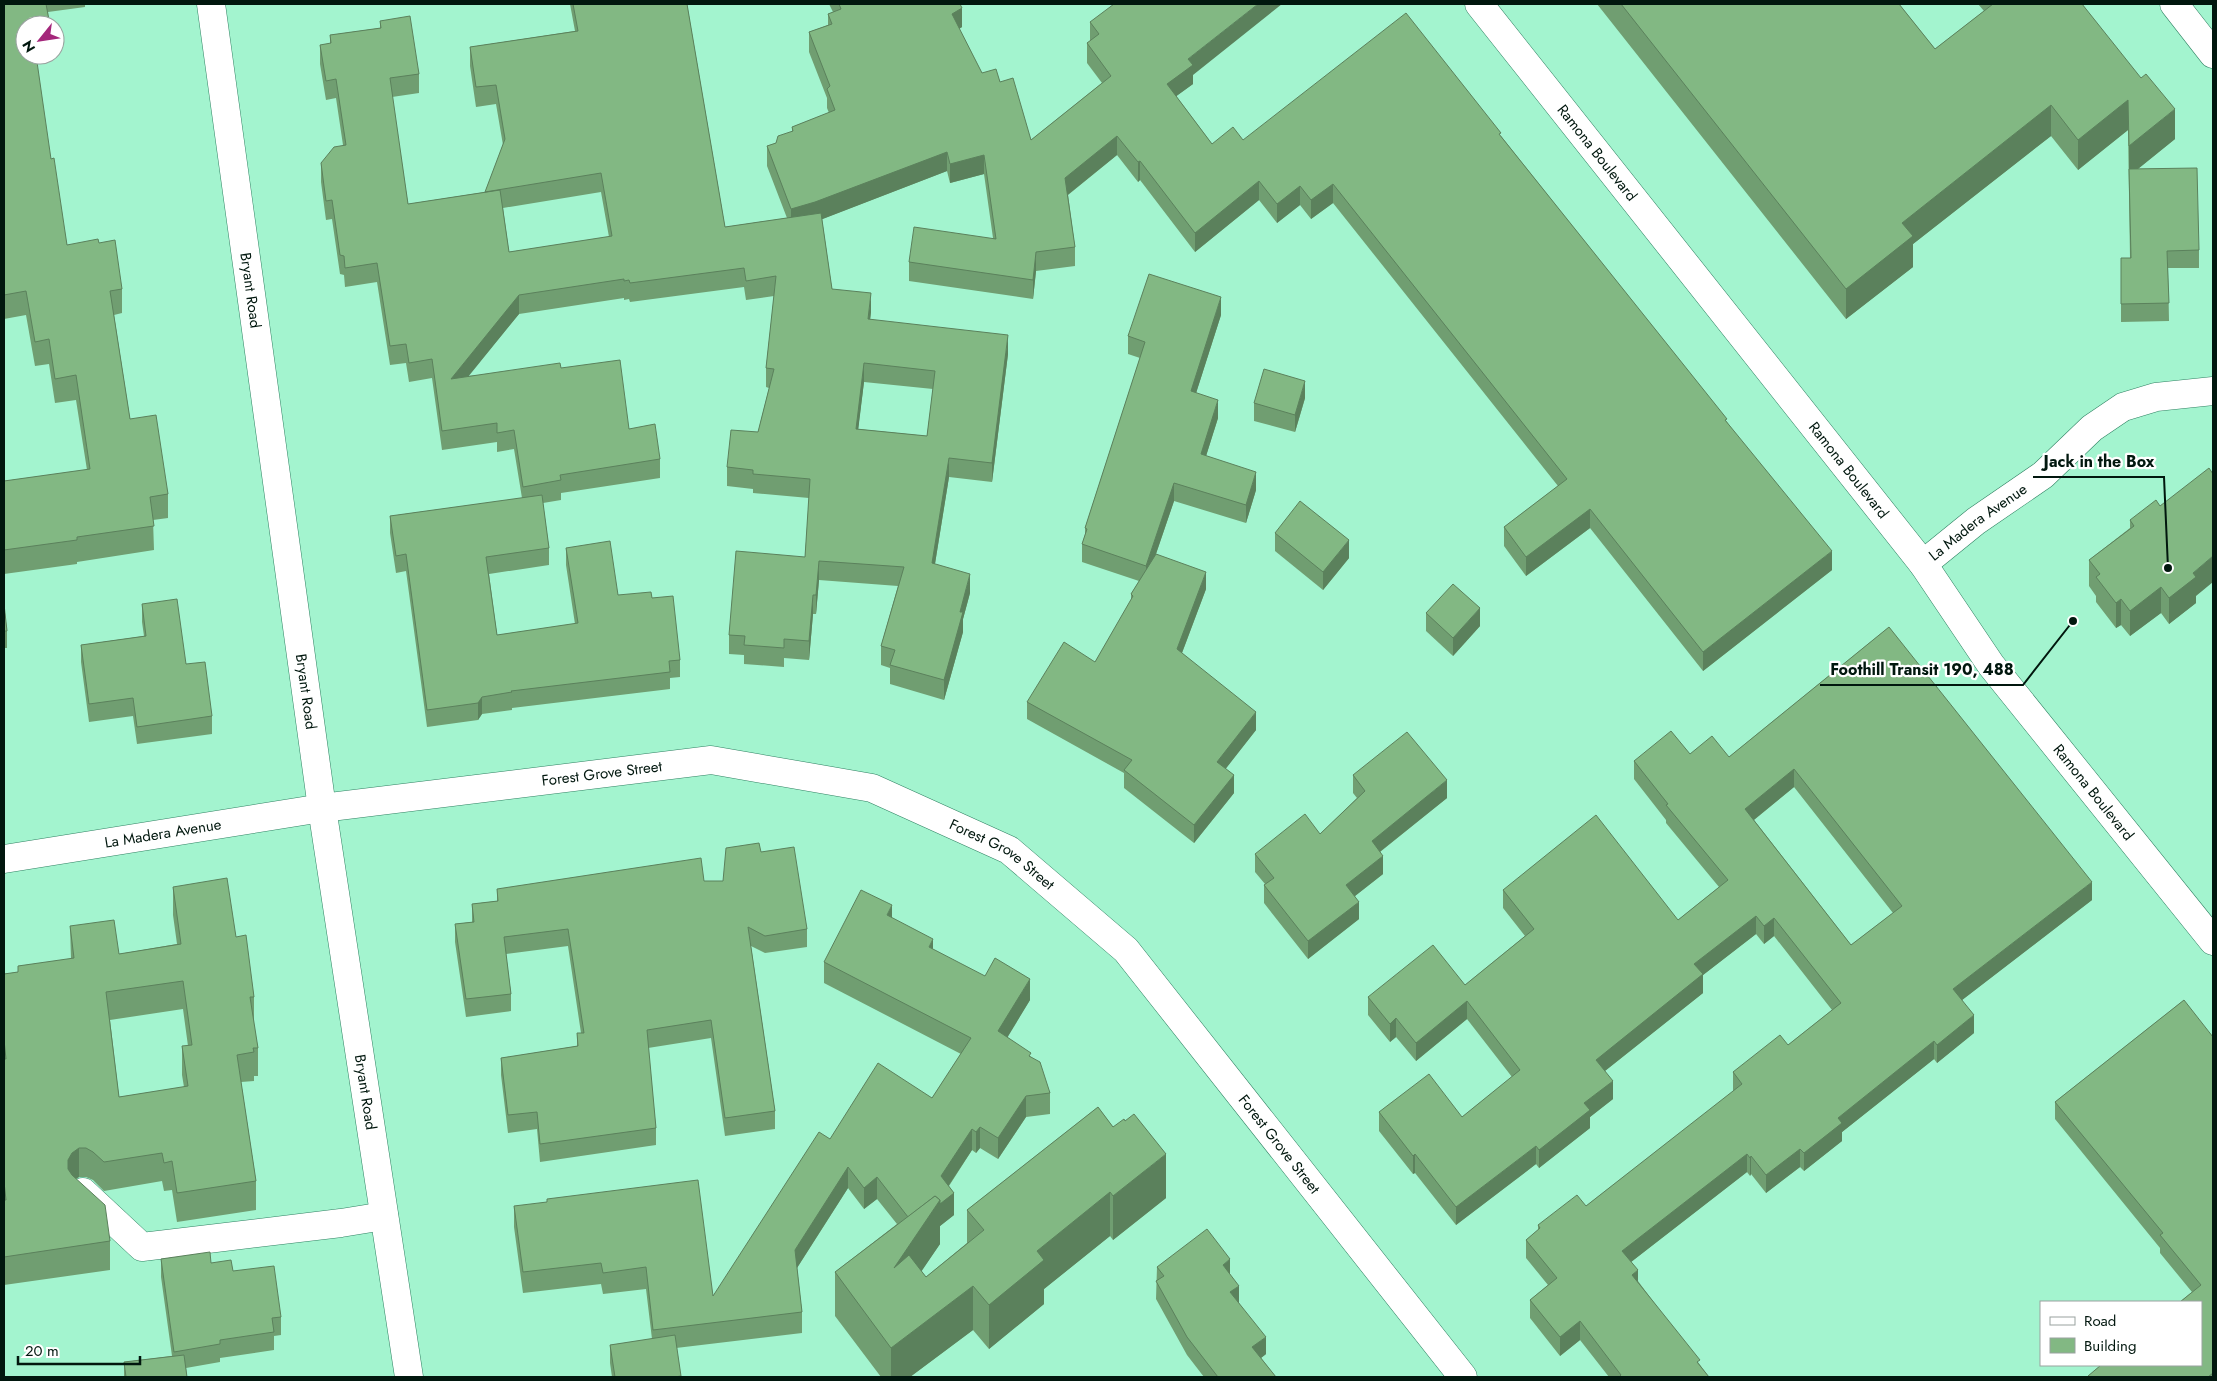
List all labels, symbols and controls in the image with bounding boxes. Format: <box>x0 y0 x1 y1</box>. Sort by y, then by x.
north arrow <box>15 15 65 65</box>
text: N <box>17 37 40 56</box>
street label: Ramona Boulevard <box>1552 100 1642 206</box>
street label: Bryant Road <box>234 251 267 330</box>
street label: Ramona Boulevard <box>1803 417 1894 523</box>
callout: Jack in the Box <box>2033 446 2164 477</box>
text: Jack in the Box <box>2041 450 2155 473</box>
street label: La Madera Avenue <box>1924 478 2032 566</box>
street label: Bryant Road <box>290 652 322 731</box>
callout: Foothill Transit 190, 488 <box>1820 654 2023 685</box>
text: Foothill Transit 190, 488 <box>1830 658 2014 681</box>
street label: Ramona Boulevard <box>2048 740 2139 845</box>
street label: Forest Grove Street <box>540 755 664 792</box>
street label: La Madera Avenue <box>103 813 223 854</box>
street label: Forest Grove Street <box>946 813 1060 895</box>
street label: Bryant Road <box>349 1053 382 1131</box>
street label: Forest Grove Street <box>1233 1090 1326 1199</box>
legend <box>2040 1301 2202 1366</box>
text: Road <box>2084 1310 2116 1332</box>
scale bar <box>18 1334 140 1366</box>
text: Building <box>2084 1335 2136 1357</box>
text: 20 m <box>25 1340 59 1362</box>

